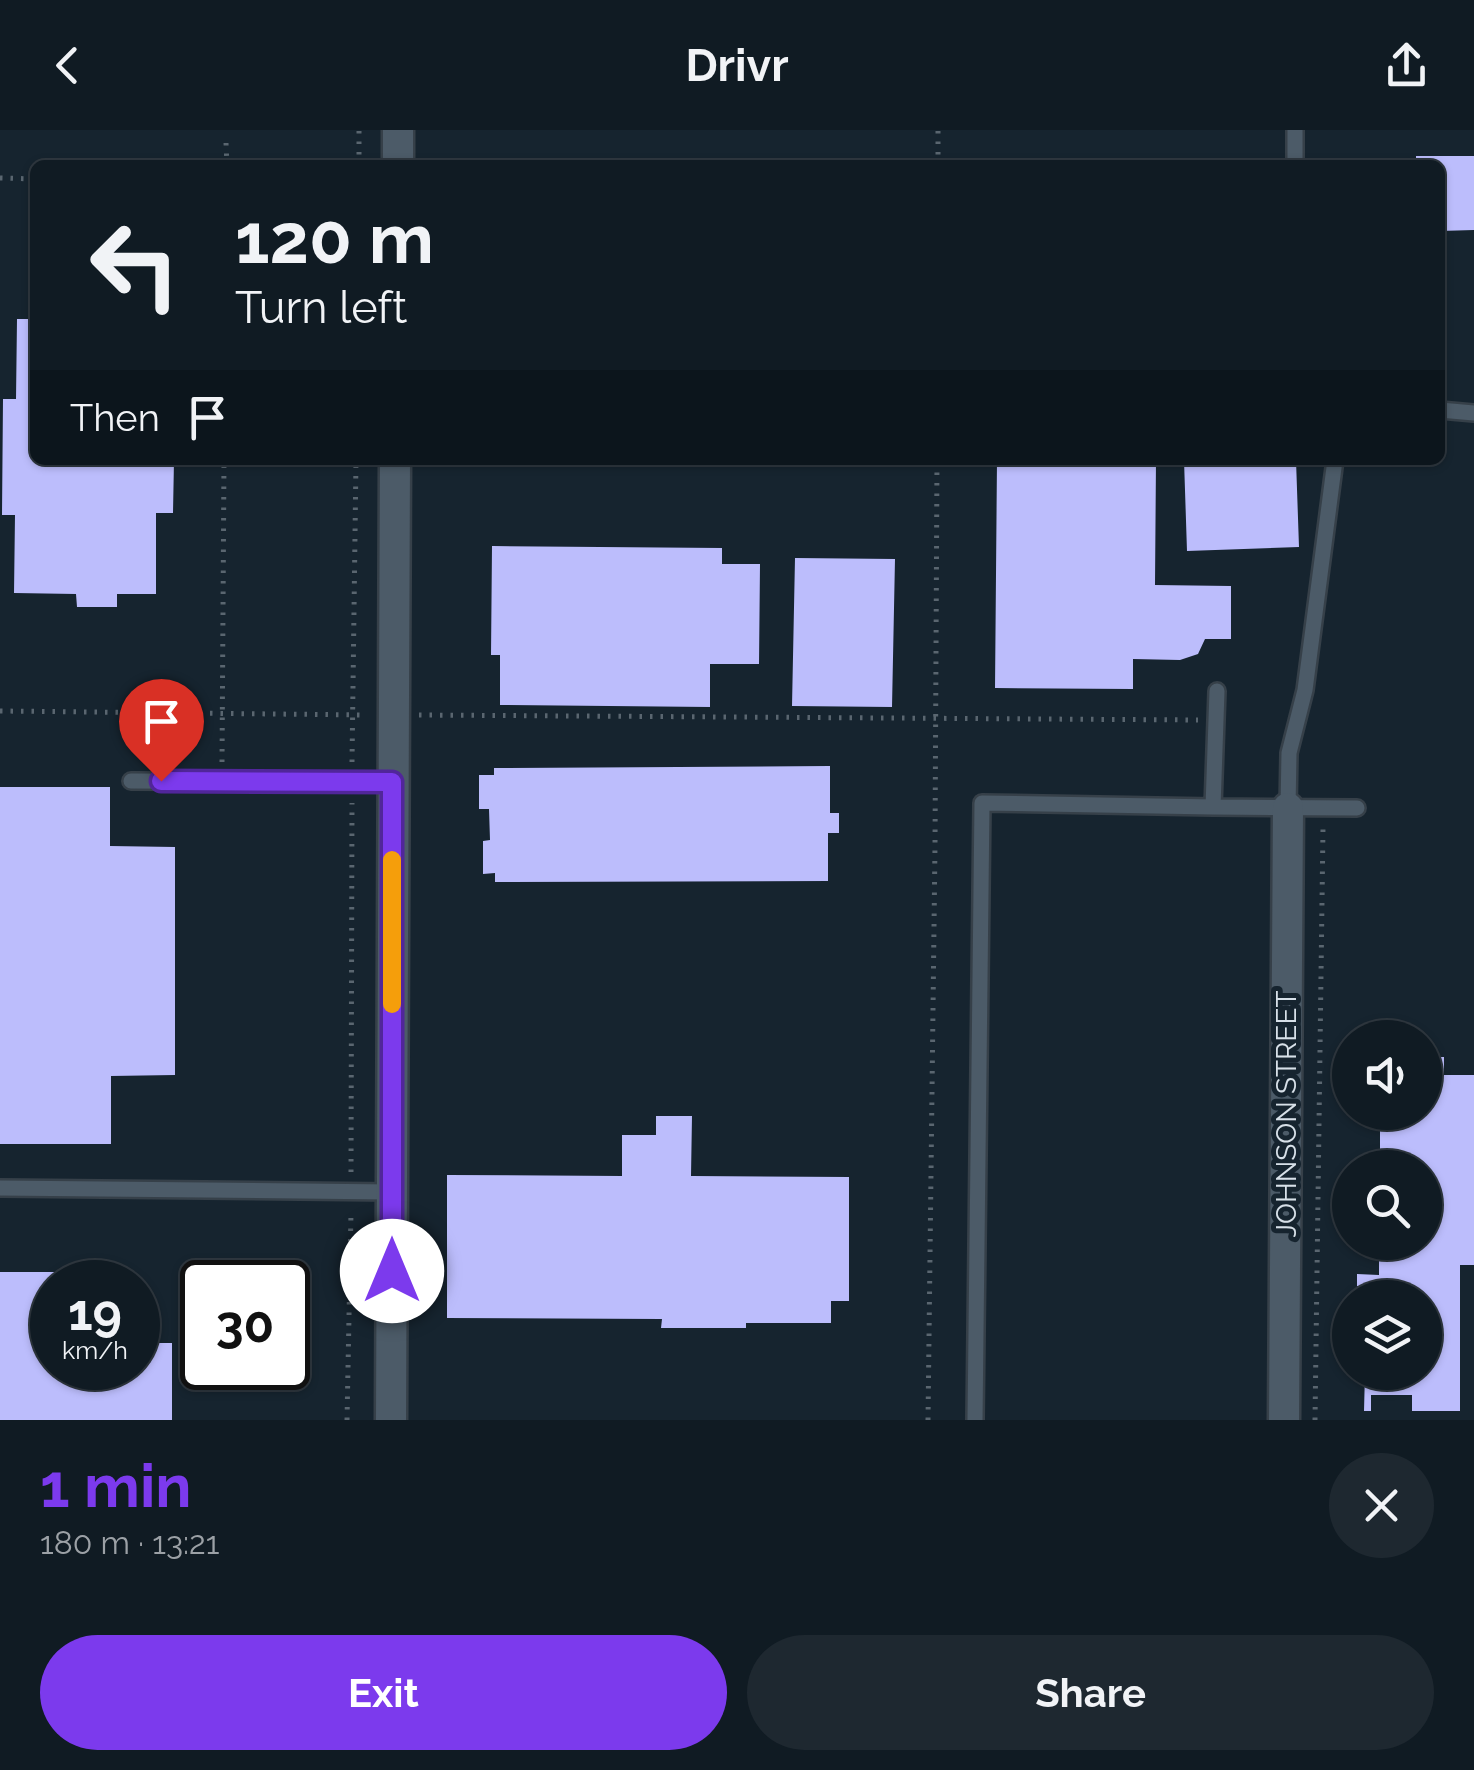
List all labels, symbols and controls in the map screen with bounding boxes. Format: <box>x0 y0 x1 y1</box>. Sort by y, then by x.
icon: back <box>40 38 95 93</box>
icon: share <box>1379 38 1434 93</box>
text: Drivr <box>685 39 789 92</box>
text: 120 m <box>235 197 434 279</box>
icon: left <box>70 200 200 330</box>
text: Turn left <box>235 281 407 334</box>
icon: arrive <box>180 390 235 445</box>
text: Then <box>70 395 160 440</box>
pin <box>119 679 204 782</box>
icon: arrive <box>134 694 189 749</box>
street label: JOHNSON STREET <box>1270 990 1303 1238</box>
map controls <box>1332 1020 1442 1390</box>
button: sound <box>1332 1020 1442 1130</box>
button: search <box>1332 1150 1442 1260</box>
position arrow <box>340 1219 444 1323</box>
speed limit sign: 30 <box>180 1260 310 1390</box>
button: layers <box>1332 1280 1442 1390</box>
text: 19 <box>68 1283 122 1342</box>
text: km/h <box>62 1335 128 1365</box>
text: 1 min <box>40 1451 191 1521</box>
button: close <box>1329 1453 1434 1558</box>
text: 180 m · 13:21 <box>40 1524 219 1561</box>
button: Exit <box>40 1635 727 1750</box>
button: Share <box>747 1635 1434 1750</box>

